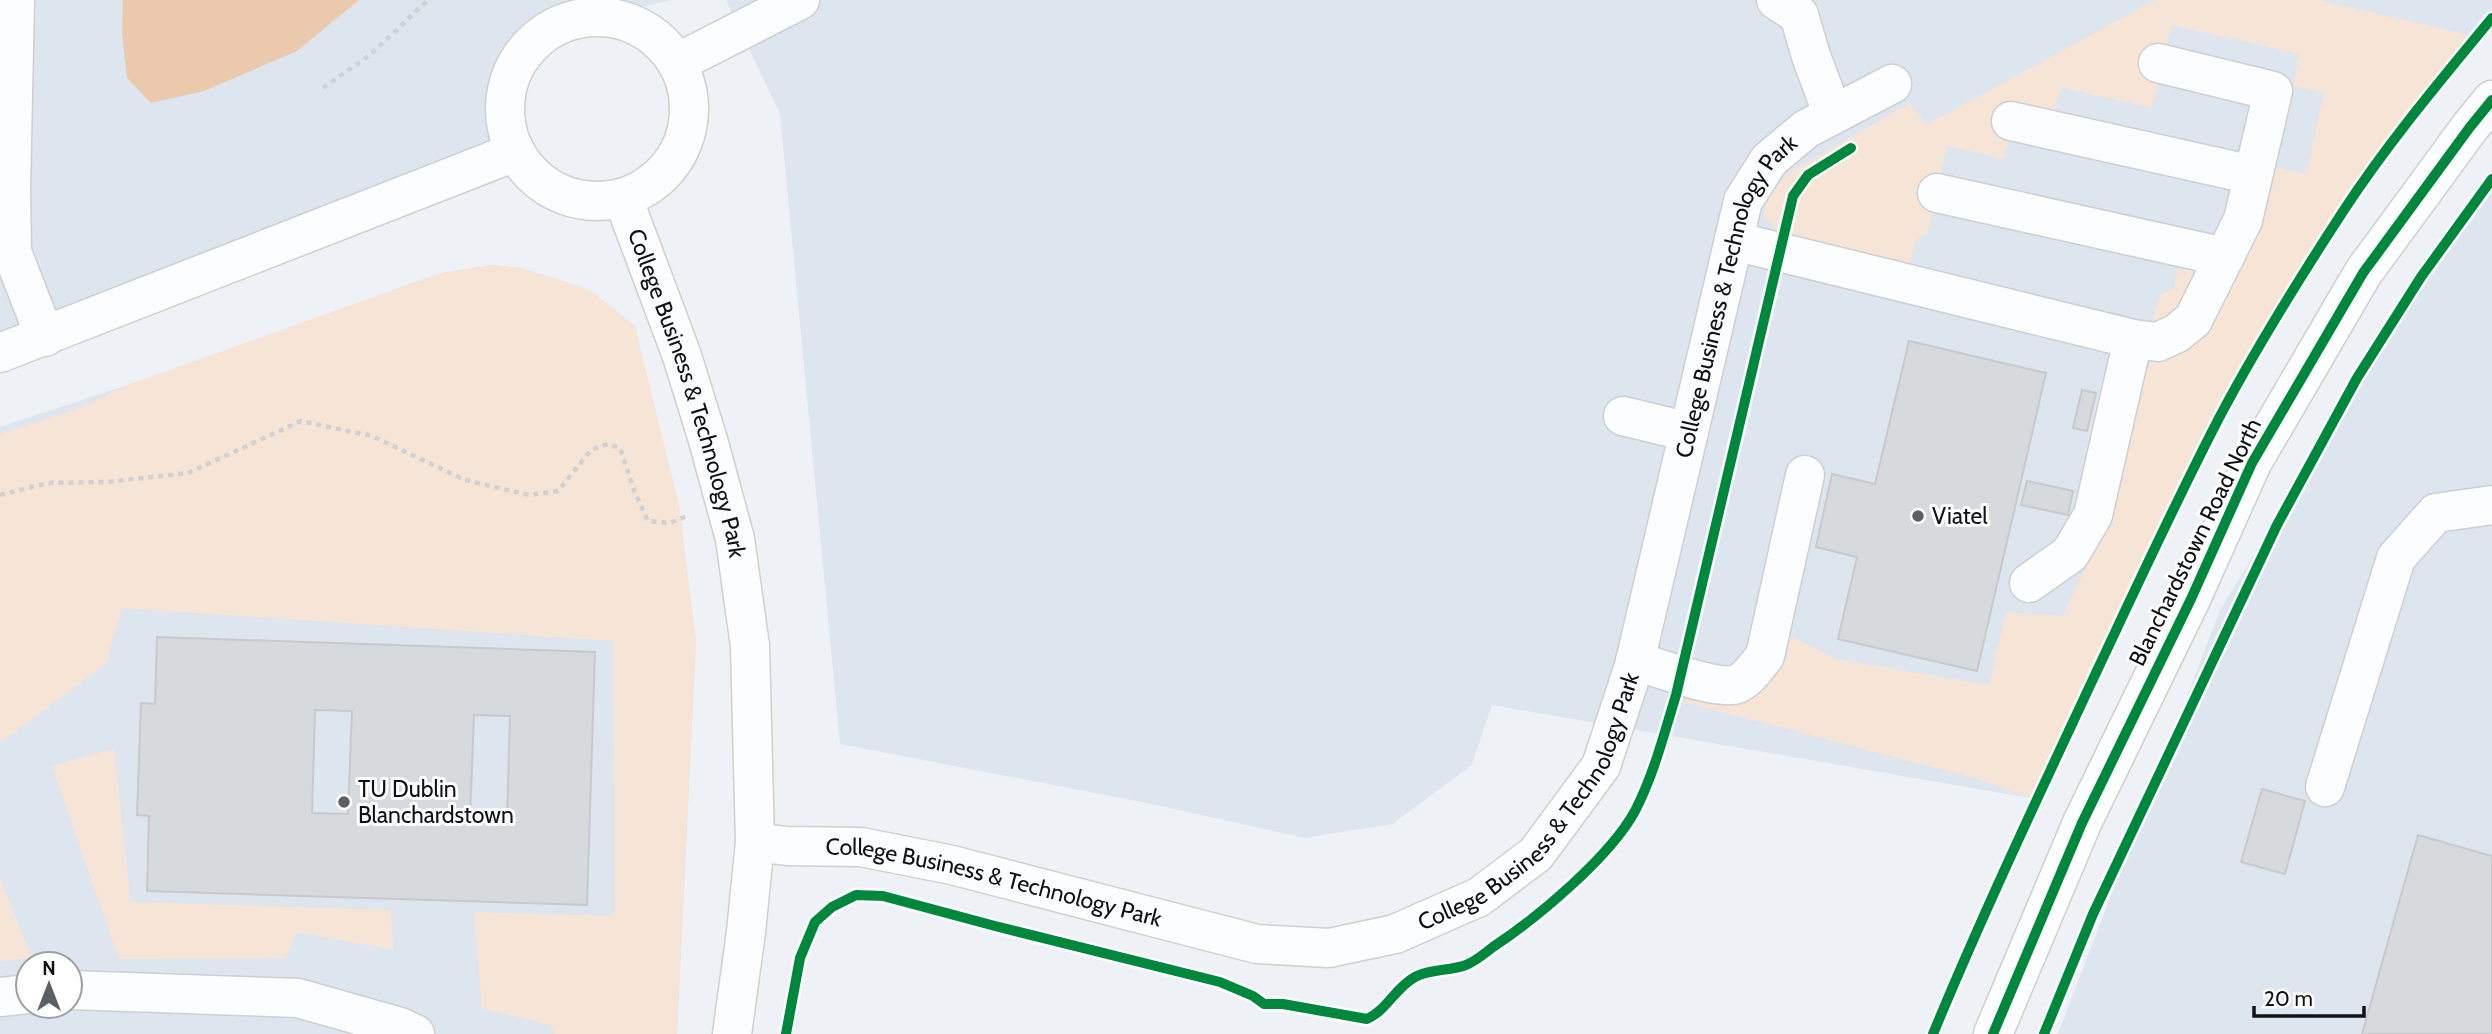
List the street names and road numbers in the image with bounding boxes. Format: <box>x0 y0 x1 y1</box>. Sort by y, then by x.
street label: College Business & Technology Park <box>1669 128 1803 460</box>
street label: College Business & Technology Park <box>622 225 752 560</box>
street label: Blanchardstown Road North <box>2123 414 2267 670</box>
street label: College Business & Technology Park <box>1413 668 1645 936</box>
street label: College Business & Technology Park <box>825 833 1165 933</box>

